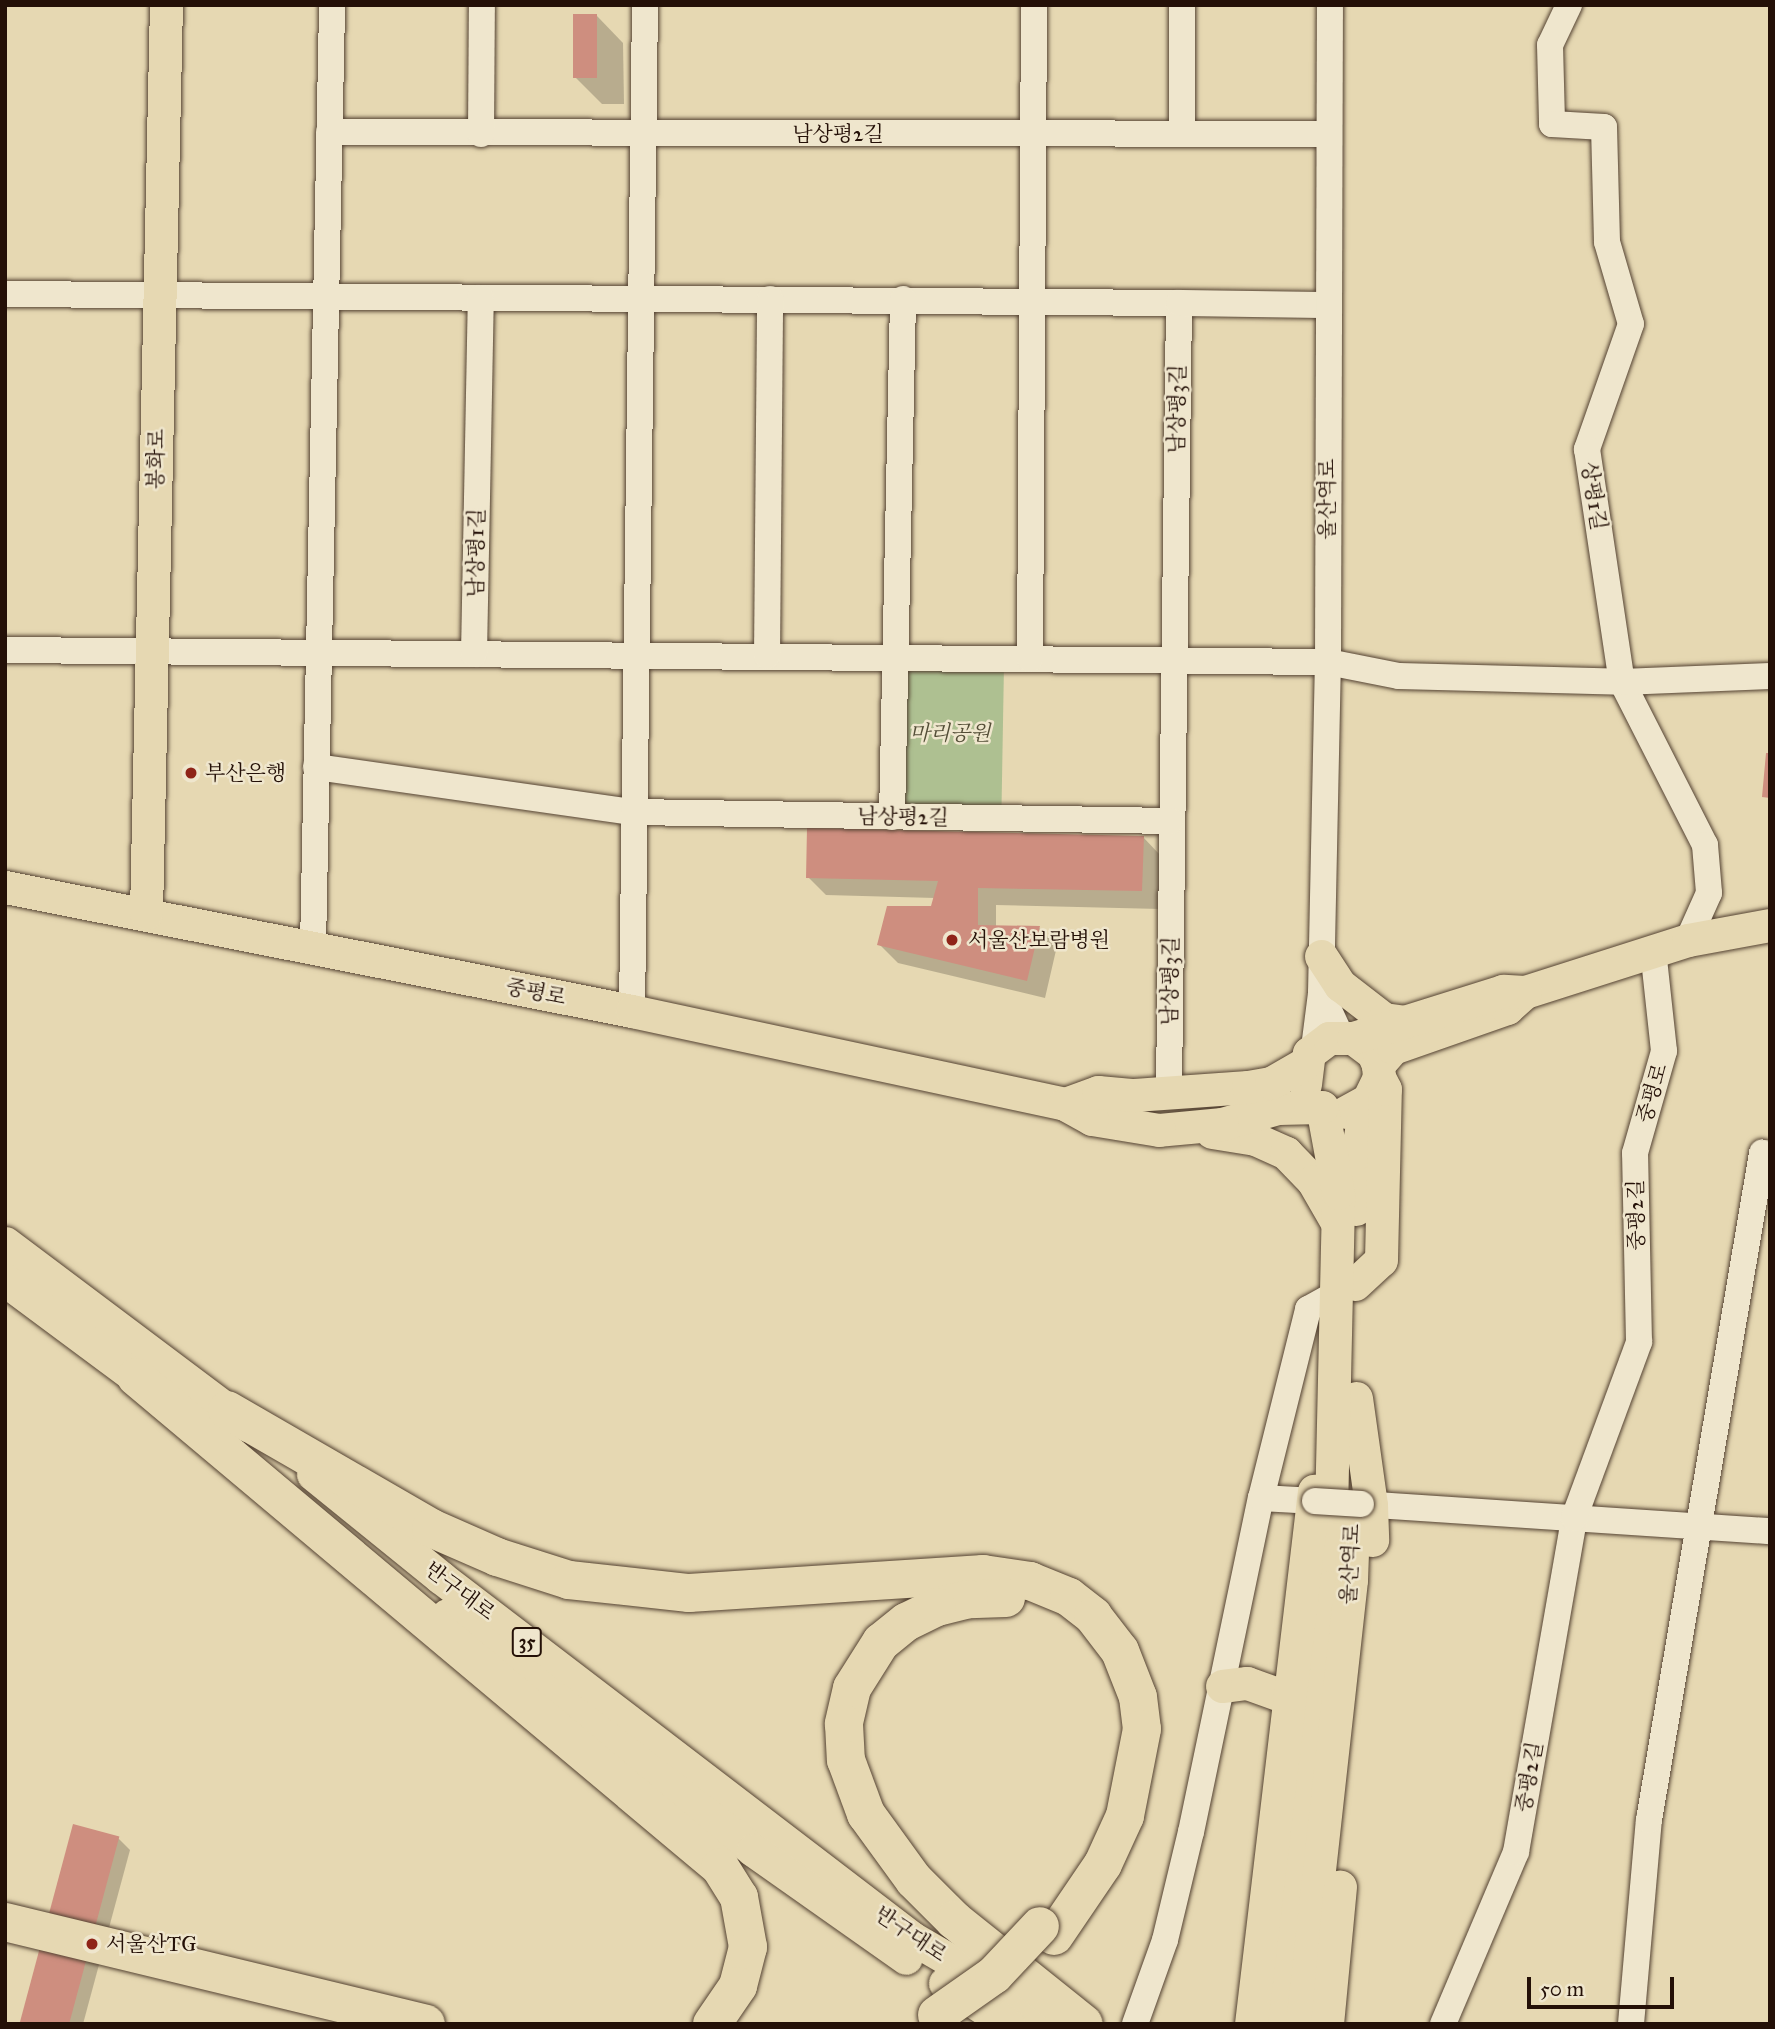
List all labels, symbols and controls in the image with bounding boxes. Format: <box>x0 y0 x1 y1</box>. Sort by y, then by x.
street label: 남상평2길 <box>792 121 884 147</box>
street label: 남상평3길 <box>1164 364 1190 454</box>
street label: 봉화로 <box>143 428 169 490</box>
street label: 울산역로 <box>1314 458 1340 540</box>
street label: 상평1길 <box>1576 460 1612 532</box>
street label: 남상평1길 <box>463 508 489 598</box>
park label: 마리공원 <box>909 720 991 746</box>
place label: 부산은행 <box>205 760 286 786</box>
marker: 부산은행 <box>183 765 199 781</box>
street label: 남상평2길 <box>857 804 949 830</box>
place label: 서울산보람병원 <box>968 927 1110 953</box>
marker: 서울산보람병원 <box>942 930 962 950</box>
street label: 남상평3길 <box>1157 936 1183 1026</box>
street label: 중평로 <box>504 974 568 1010</box>
street label: 중평로 <box>1632 1060 1672 1126</box>
street label: 중평2길 <box>1623 1179 1649 1251</box>
street label: 울산역로 <box>1335 1523 1365 1605</box>
street label: 반구대로 <box>420 1557 500 1625</box>
road number: 35 <box>511 1626 543 1658</box>
street label: 중평2길 <box>1510 1740 1548 1814</box>
street label: 반구대로 <box>870 1901 952 1967</box>
place label: 서울산TG <box>106 1931 197 1957</box>
marker: 서울산TG <box>84 1936 100 1952</box>
scale bar <box>1530 1962 1677 2006</box>
text: 50 m <box>1540 1976 1584 2002</box>

